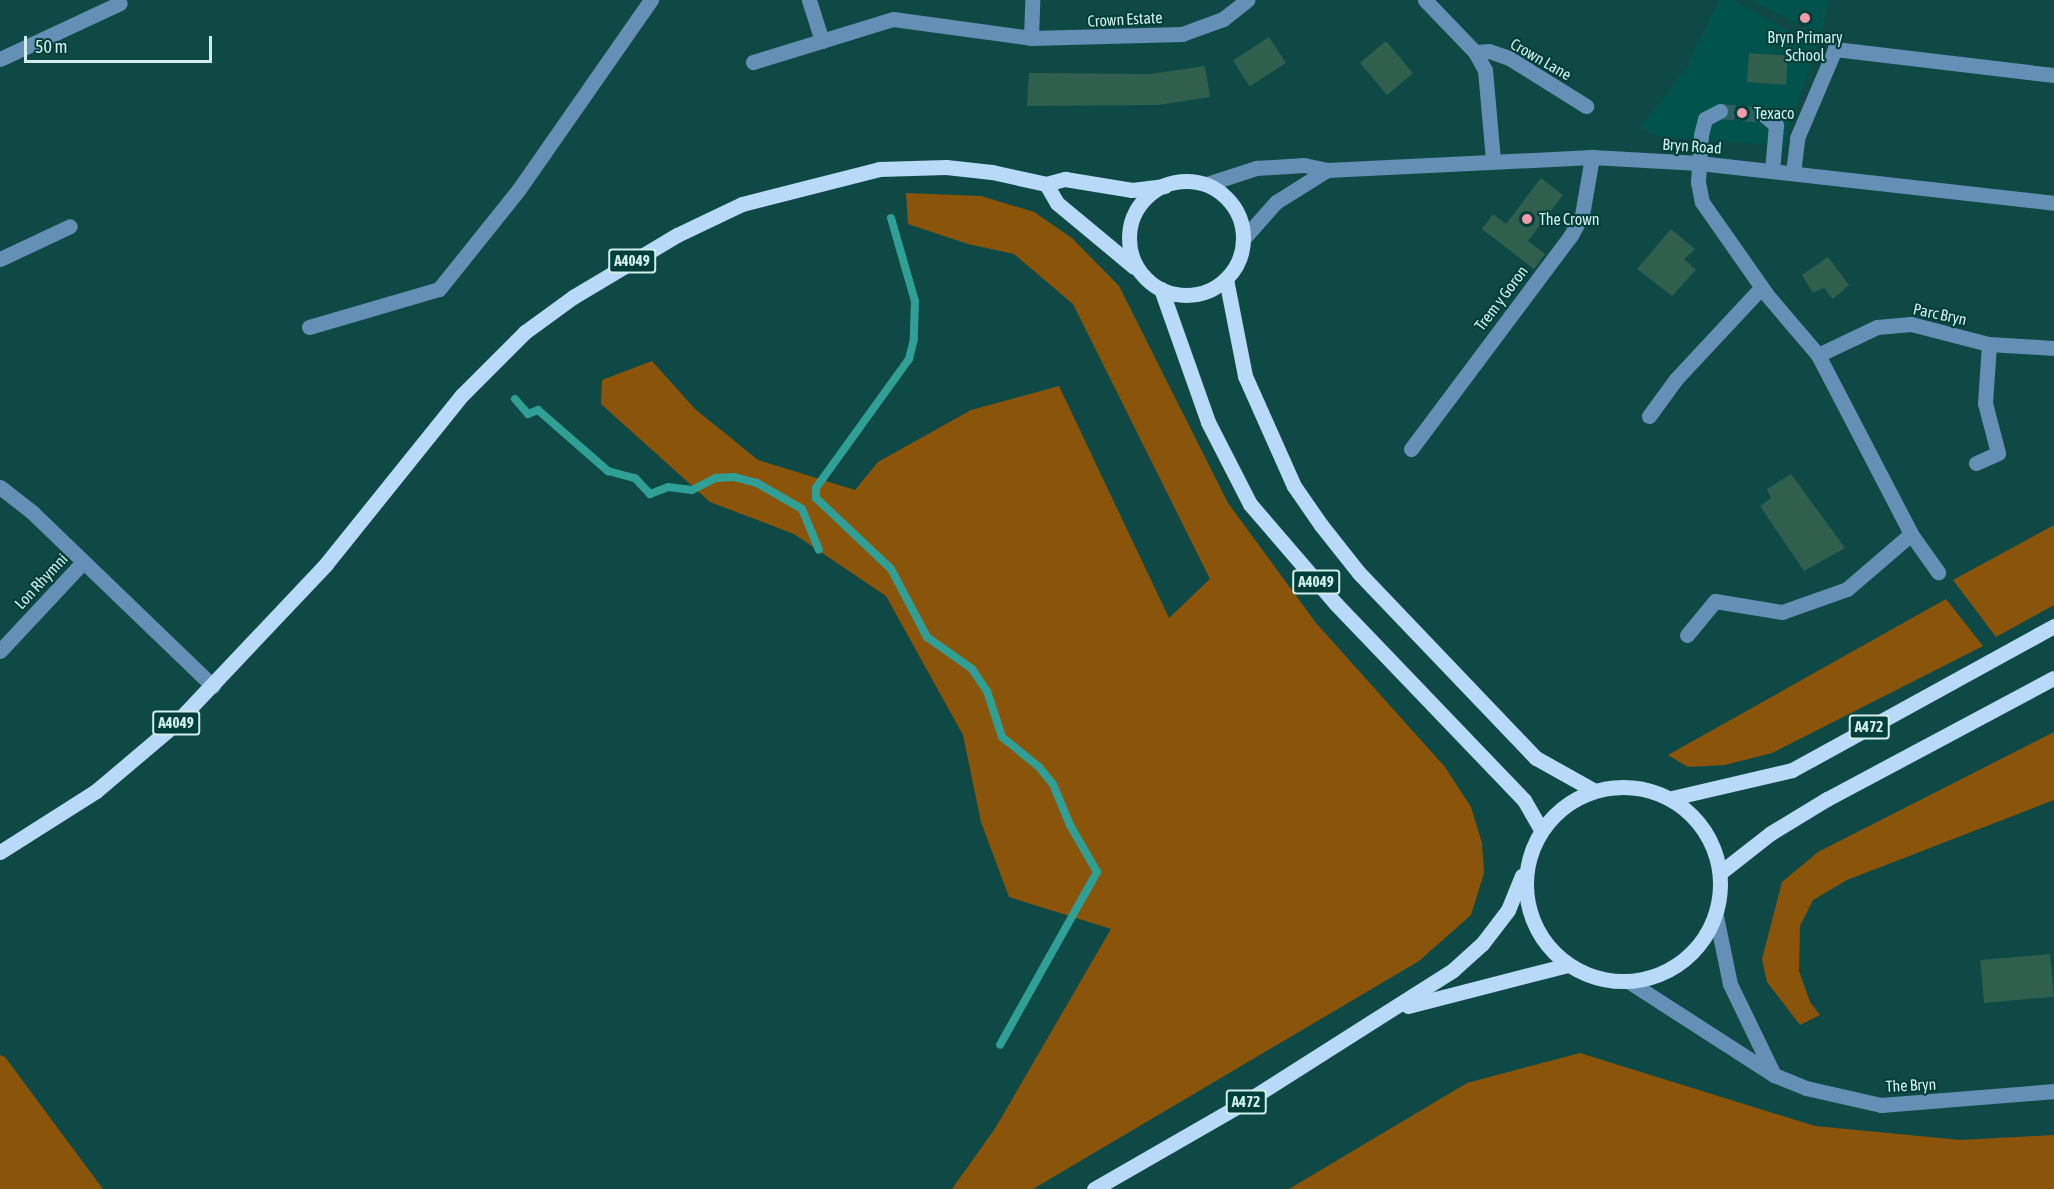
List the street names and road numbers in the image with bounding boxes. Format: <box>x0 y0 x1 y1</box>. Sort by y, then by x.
street label: Crown Estate <box>1087 7 1163 31</box>
street label: Crown Lane <box>1507 34 1575 84</box>
street label: Bryn Road <box>1662 134 1722 158</box>
road number: A4049 <box>608 249 656 273</box>
street label: Trem y Goron <box>1470 262 1532 334</box>
street label: Parc Bryn <box>1911 299 1969 329</box>
street label: Lon Rhymni <box>10 549 72 613</box>
road number: A4049 <box>1292 570 1340 594</box>
road number: A4049 <box>152 711 200 735</box>
road number: A472 <box>1848 715 1890 739</box>
street label: The Bryn <box>1885 1074 1937 1096</box>
road number: A472 <box>1225 1090 1267 1114</box>

